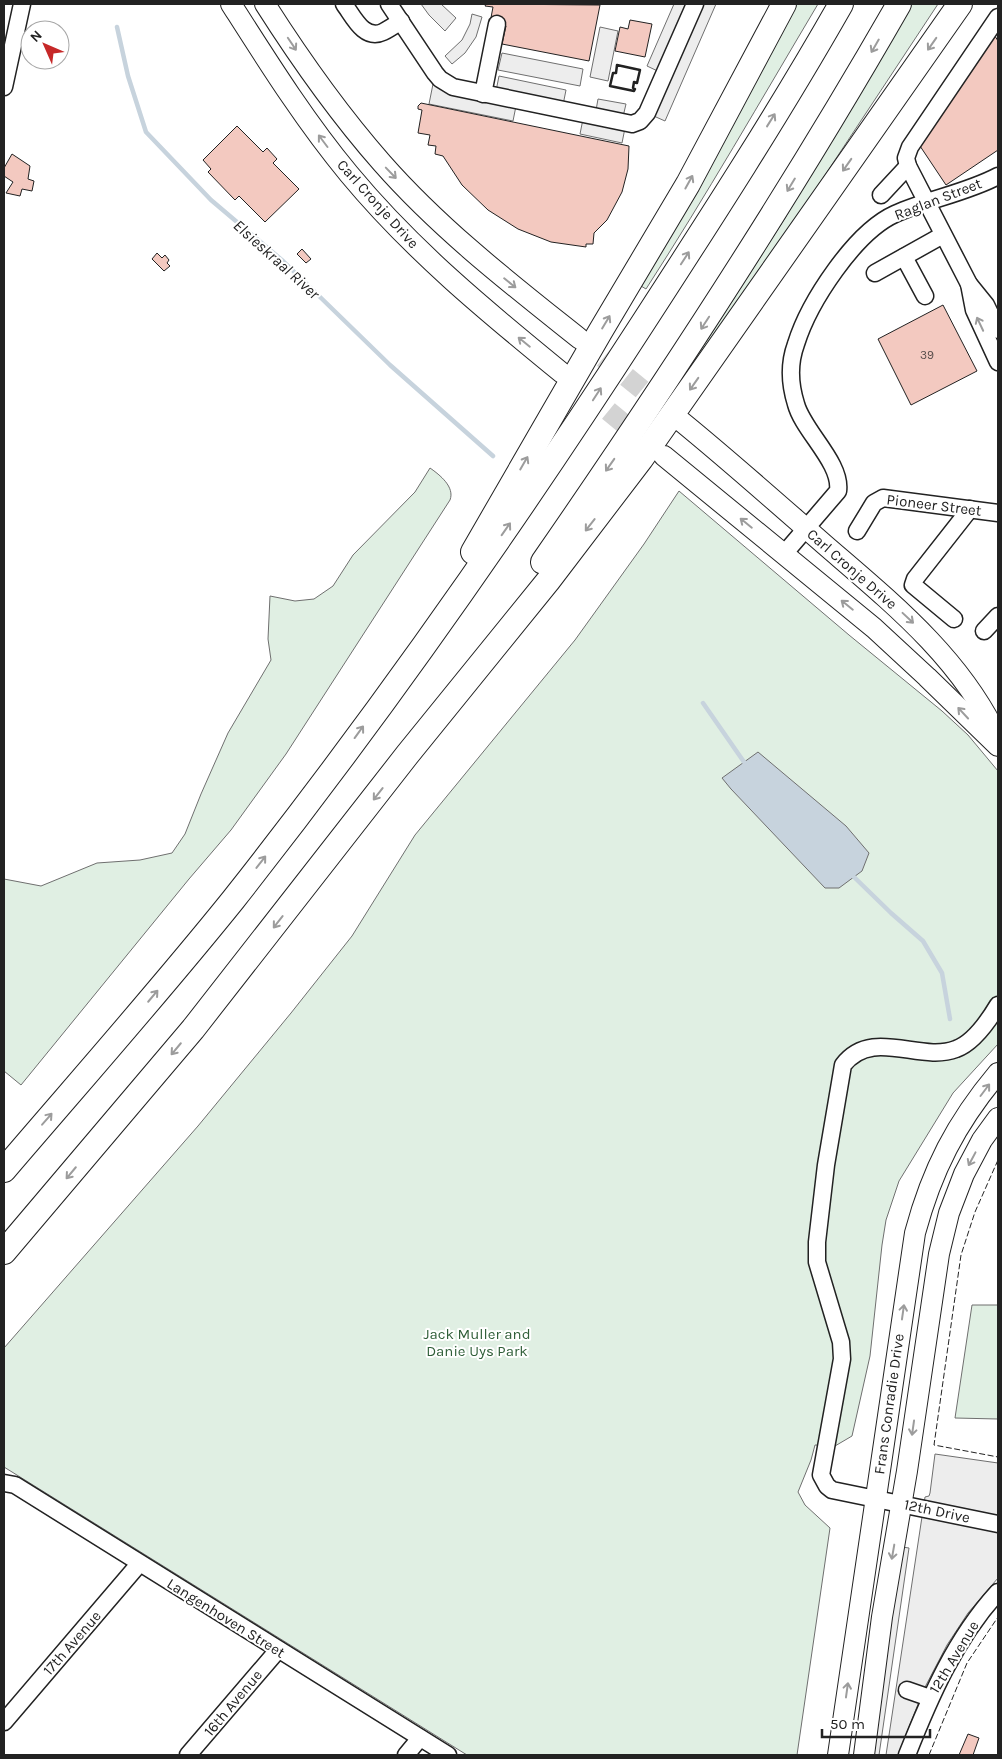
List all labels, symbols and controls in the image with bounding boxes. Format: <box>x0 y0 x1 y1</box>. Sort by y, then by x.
north arrow <box>20 20 70 70</box>
text: N <box>27 27 46 46</box>
one-way arrow <box>927 36 937 50</box>
one-way arrow <box>287 37 297 51</box>
one-way arrow <box>870 38 879 53</box>
one-way arrow <box>767 114 777 128</box>
one-way arrow <box>318 134 328 148</box>
street label: Carl Cronje Drive <box>333 156 423 252</box>
one-way arrow <box>842 157 852 171</box>
one-way arrow <box>385 166 397 179</box>
street label: Raglan Street <box>892 174 985 224</box>
one-way arrow <box>684 175 694 190</box>
one-way arrow <box>786 178 796 192</box>
water label: Elsieskraal River <box>230 216 324 303</box>
one-way arrow <box>680 251 690 265</box>
one-way arrow <box>503 278 516 289</box>
one-way arrow <box>601 315 611 330</box>
one-way arrow <box>700 316 710 330</box>
one-way arrow <box>975 317 984 332</box>
one-way arrow <box>518 337 531 348</box>
house number: 39 <box>920 348 934 362</box>
one-way arrow <box>689 377 699 391</box>
one-way arrow <box>592 388 602 402</box>
one-way arrow <box>520 456 530 470</box>
one-way arrow <box>605 458 615 472</box>
street label: Pioneer Street <box>885 490 983 520</box>
one-way arrow <box>740 518 753 529</box>
one-way arrow <box>585 519 596 532</box>
one-way arrow <box>501 522 511 536</box>
street label: Carl Cronje Drive <box>803 525 901 613</box>
one-way arrow <box>841 600 854 611</box>
one-way arrow <box>902 612 914 624</box>
one-way arrow <box>957 706 969 719</box>
one-way arrow <box>354 726 365 739</box>
one-way arrow <box>372 787 383 800</box>
one-way arrow <box>256 856 267 869</box>
one-way arrow <box>272 915 283 928</box>
one-way arrow <box>147 990 158 1003</box>
one-way arrow <box>171 1042 182 1055</box>
one-way arrow <box>979 1084 990 1097</box>
one-way arrow <box>41 1113 53 1126</box>
one-way arrow <box>967 1152 977 1167</box>
one-way arrow <box>66 1166 77 1179</box>
one-way arrow <box>898 1304 908 1320</box>
park label: Jack Muller and Danie Uys Park <box>423 1325 531 1360</box>
street label: Frans Conradie Drive <box>870 1333 908 1475</box>
one-way arrow <box>908 1420 918 1436</box>
street label: 12th Drive <box>902 1495 972 1527</box>
one-way arrow <box>888 1543 898 1559</box>
street label: Langenhoven Street <box>164 1574 289 1662</box>
street label: 17th Avenue <box>39 1607 105 1679</box>
street label: 12th Avenue <box>925 1618 983 1696</box>
street label: 16th Avenue <box>200 1666 266 1740</box>
one-way arrow <box>842 1682 852 1698</box>
scale bar <box>822 1706 930 1738</box>
text: 50 m <box>830 1715 865 1733</box>

